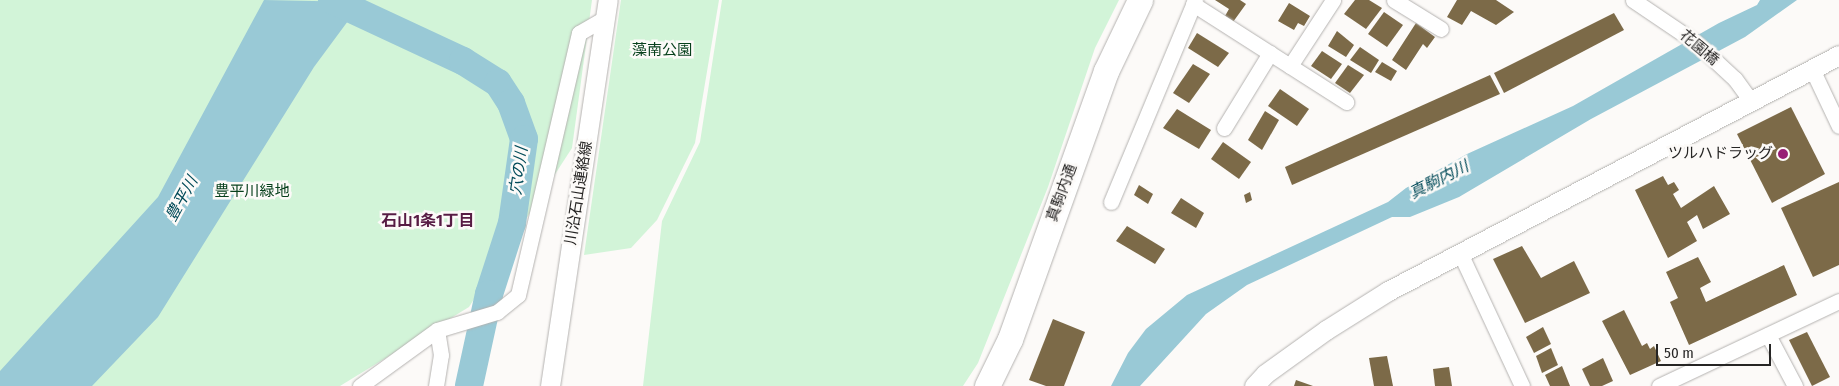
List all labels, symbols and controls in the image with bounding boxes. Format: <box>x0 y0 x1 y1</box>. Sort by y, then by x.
street label: 花園橋 <box>1676 27 1722 69</box>
park label: 藻南公園 <box>632 42 692 60</box>
street label: 川沿石山連絡線 <box>562 140 596 246</box>
place label: ツルハドラッグ <box>1668 145 1773 163</box>
water label: 穴の川 <box>506 146 532 196</box>
marker: ツルハドラッグ <box>1777 148 1789 160</box>
water label: 真駒内川 <box>1406 157 1472 203</box>
street label: 真駒内通 <box>1043 162 1081 224</box>
water label: 豊平川 <box>162 173 202 225</box>
park label: 豊平川緑地 <box>215 183 289 201</box>
district label: 石山1条1丁目 <box>381 211 475 231</box>
scale bar <box>1659 334 1774 366</box>
text: 50 m <box>1664 344 1694 362</box>

